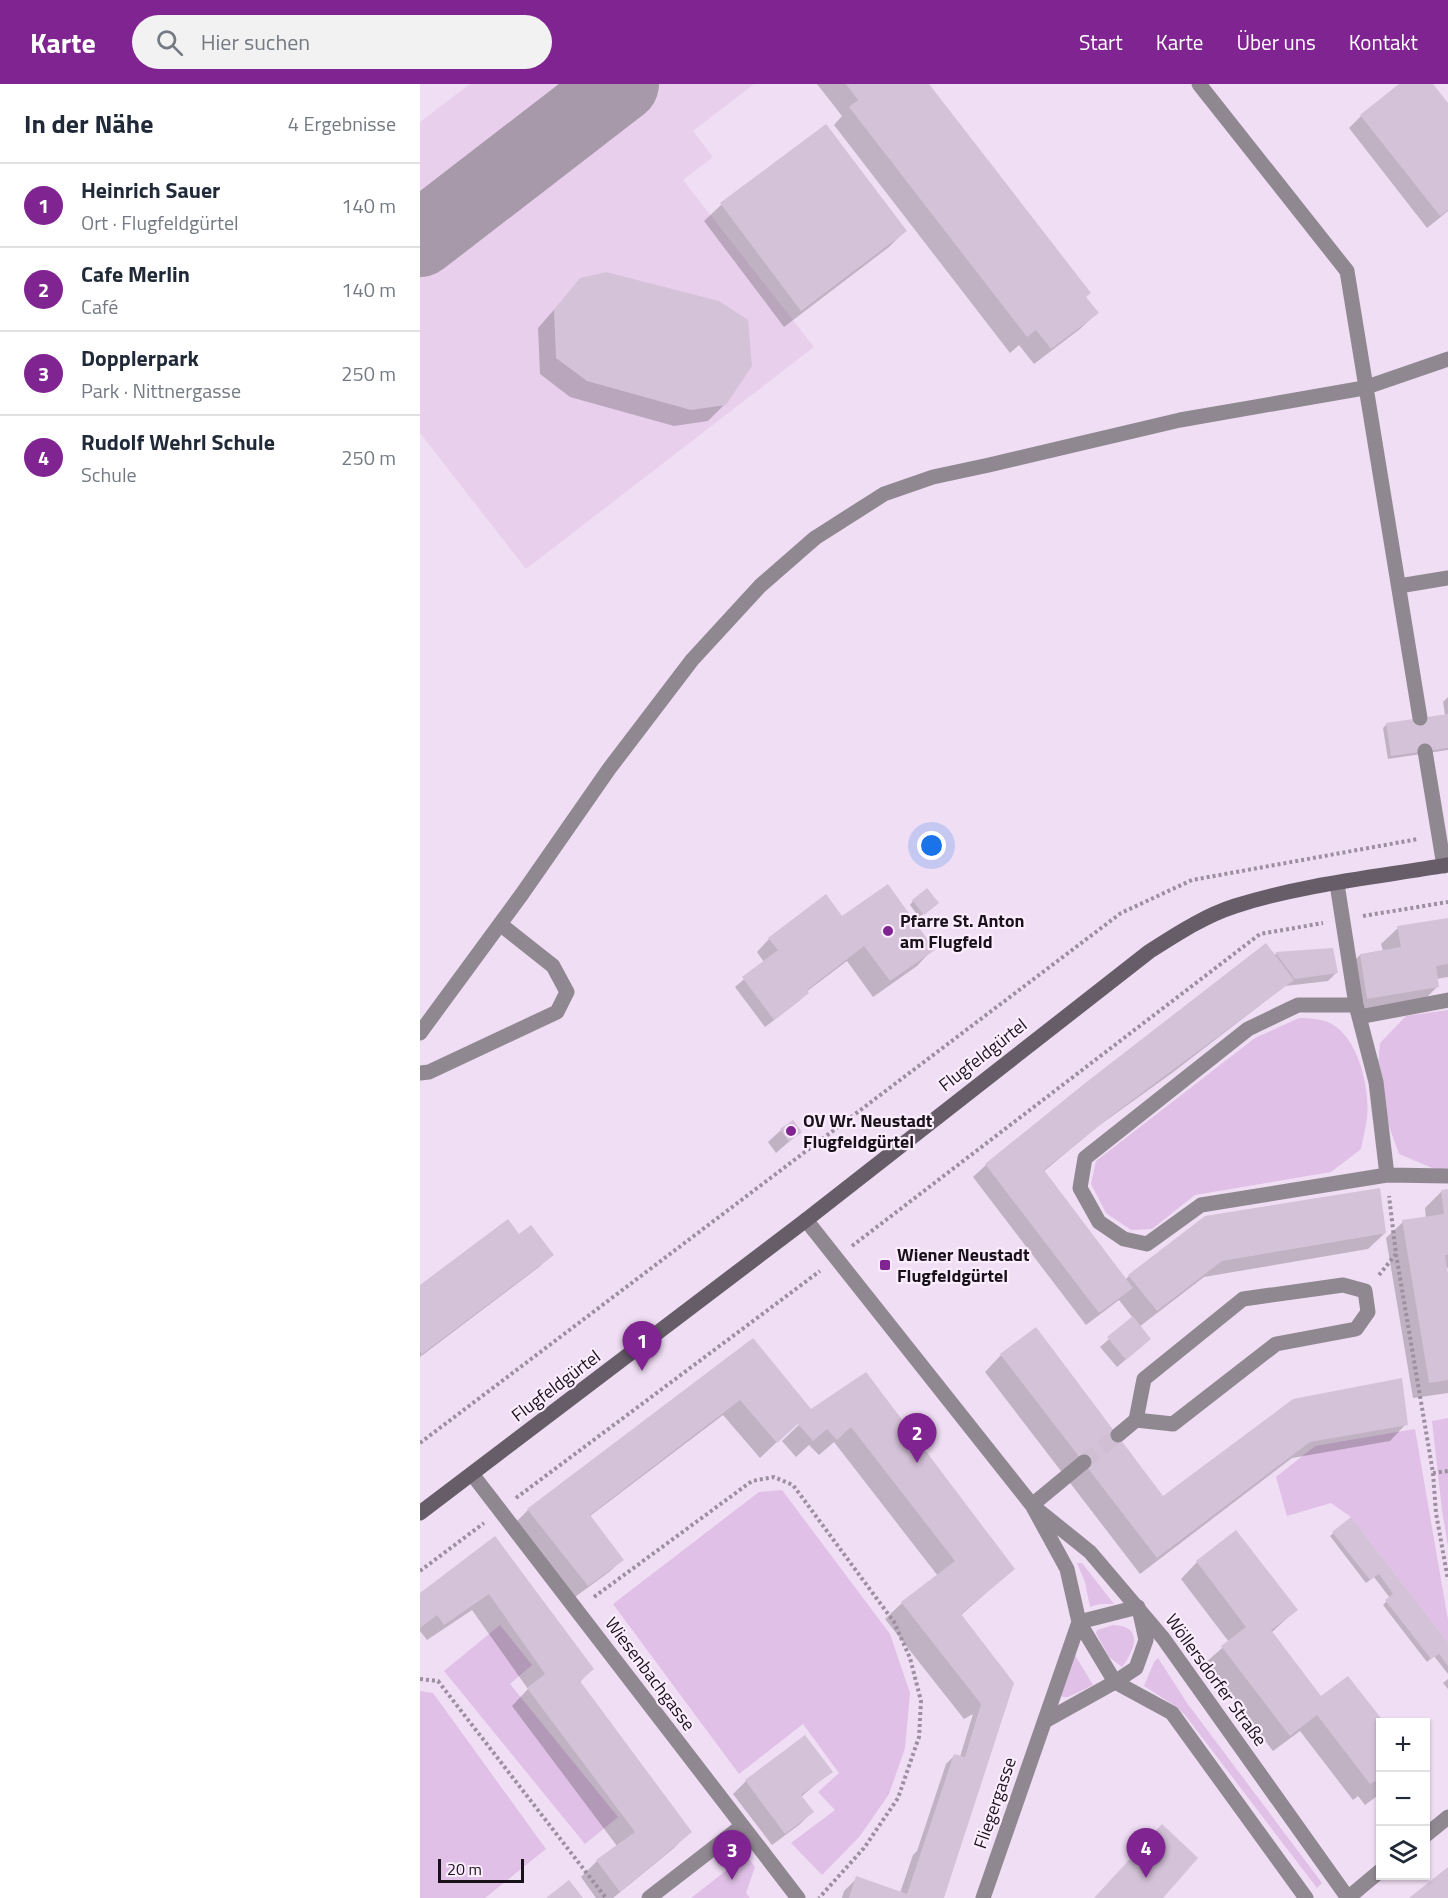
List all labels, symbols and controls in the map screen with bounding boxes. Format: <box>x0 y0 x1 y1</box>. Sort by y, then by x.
search box <box>132 15 552 69</box>
text: Karte <box>30 21 96 64</box>
text: Hier suchen <box>201 25 310 59</box>
icon: search <box>153 26 186 59</box>
text: Start <box>1079 26 1123 58</box>
text: Karte <box>1156 26 1203 58</box>
text: Über uns <box>1236 26 1316 58</box>
text: Kontakt <box>1349 26 1418 58</box>
text: In der Nähe <box>24 104 153 143</box>
text: 4 Ergebnisse <box>288 108 396 139</box>
text: Heinrich Sauer <box>81 173 220 207</box>
text: 1 <box>38 190 49 221</box>
text: 140 m <box>341 190 396 221</box>
text: Ort · Flugfeldgürtel <box>81 207 239 238</box>
text: Cafe Merlin <box>81 257 190 291</box>
text: 2 <box>38 274 49 305</box>
text: 140 m <box>341 274 396 305</box>
text: Café <box>81 291 118 322</box>
text: Dopplerpark <box>81 341 199 375</box>
text: 3 <box>38 358 49 389</box>
text: 250 m <box>341 358 396 389</box>
text: Park · Nittnergasse <box>81 375 241 406</box>
text: Rudolf Wehrl Schule <box>81 425 275 459</box>
text: 4 <box>38 442 49 473</box>
text: 250 m <box>341 442 396 473</box>
text: Schule <box>81 459 137 490</box>
your location <box>917 831 946 860</box>
place label: Pfarre St. Anton am Flugfeld <box>900 907 1024 955</box>
marker: Pfarre St. Anton am Flugfeld <box>881 924 895 938</box>
street label: Flugfeldgürtel <box>933 1011 1033 1098</box>
place label: OV Wr. Neustadt Flugfeldgürtel <box>803 1107 933 1155</box>
marker: OV Wr. Neustadt Flugfeldgürtel <box>784 1124 798 1138</box>
place label: Wiener Neustadt Flugfeldgürtel <box>897 1241 1030 1289</box>
marker: Wiener Neustadt Flugfeldgürtel <box>878 1258 892 1272</box>
pin: 1 <box>622 1322 662 1371</box>
street label: Flugfeldgürtel <box>505 1343 606 1428</box>
pin: 2 <box>898 1414 936 1463</box>
street label: Wöllersdorfer Straße <box>1159 1608 1274 1752</box>
street label: Wiesenbachgasse <box>599 1611 702 1736</box>
map controls <box>1376 1718 1430 1880</box>
button: + <box>1376 1718 1430 1772</box>
street label: Fliegergasse <box>966 1753 1023 1852</box>
button: − <box>1376 1772 1430 1826</box>
button: layers <box>1376 1826 1430 1880</box>
pin: 4 <box>1126 1828 1166 1878</box>
pin: 3 <box>712 1830 752 1880</box>
scale bar <box>438 1856 524 1884</box>
text: 20 m <box>447 1857 482 1881</box>

